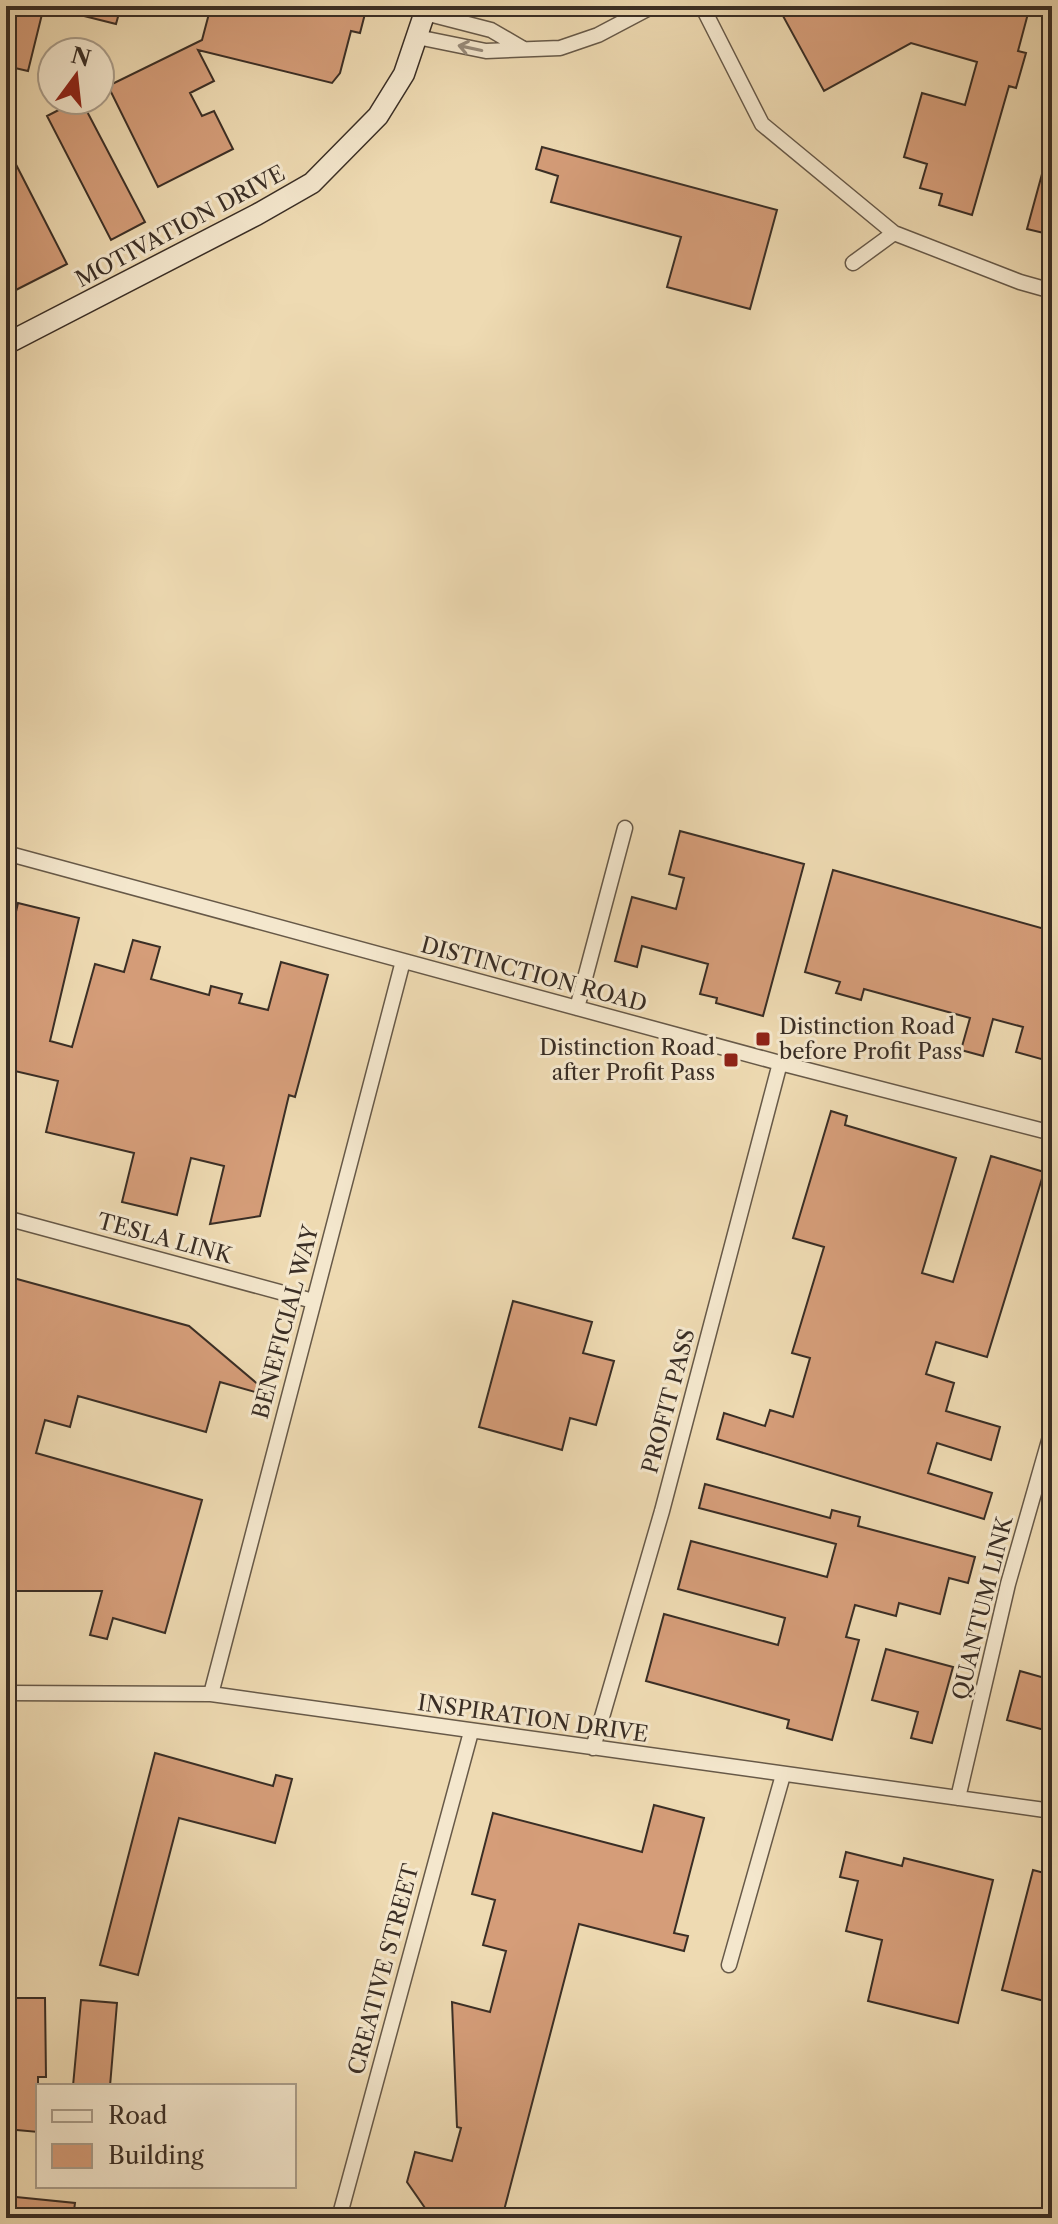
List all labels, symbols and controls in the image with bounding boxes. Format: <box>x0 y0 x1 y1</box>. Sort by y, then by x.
north arrow <box>36 36 116 116</box>
one-way arrow <box>457 40 483 55</box>
text: N <box>68 42 94 73</box>
street label: MOTIVATION DRIVE <box>71 160 290 293</box>
street label: DISTINCTION ROAD <box>418 931 650 1018</box>
place label: Distinction Road before Profit Pass <box>779 1013 962 1065</box>
marker: Distinction Road before Profit Pass <box>754 1030 772 1048</box>
place label: Distinction Road after Profit Pass <box>539 1034 715 1086</box>
marker: Distinction Road after Profit Pass <box>722 1051 740 1069</box>
street label: TESLA LINK <box>94 1208 236 1270</box>
street label: BENEFICIAL WAY <box>247 1222 324 1422</box>
street label: PROFIT PASS <box>636 1326 701 1476</box>
street label: QUANTUM LINK <box>947 1513 1019 1703</box>
street label: INSPIRATION DRIVE <box>416 1689 650 1748</box>
street label: CREATIVE STREET <box>342 1860 425 2077</box>
legend <box>36 2084 296 2188</box>
text: Road <box>108 2101 168 2130</box>
text: Building <box>108 2141 204 2170</box>

